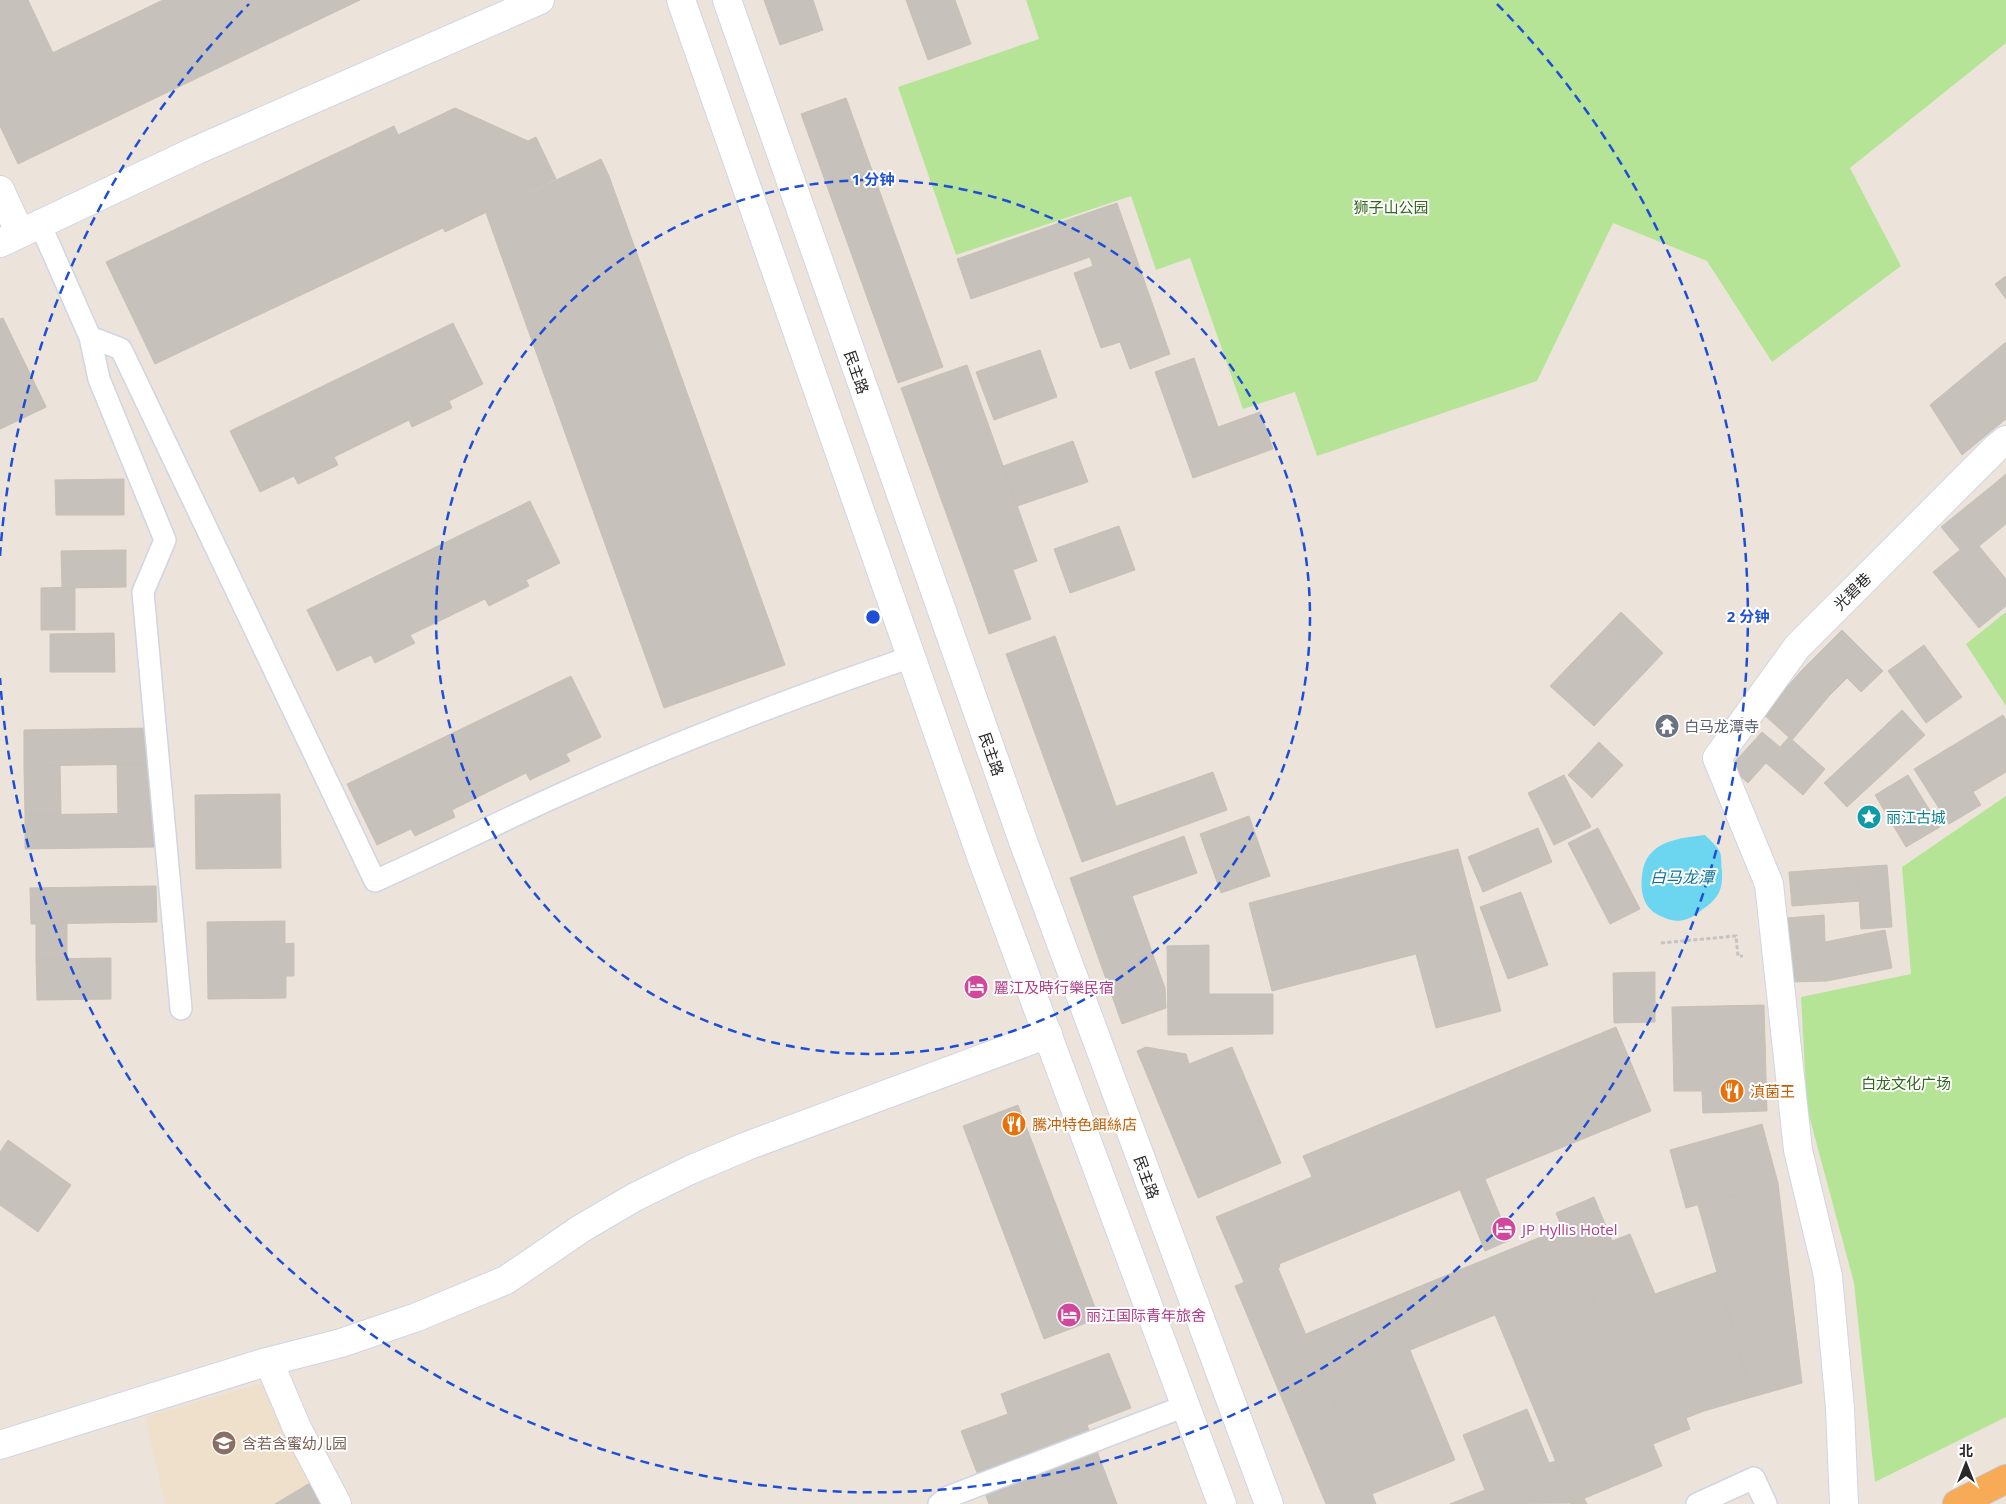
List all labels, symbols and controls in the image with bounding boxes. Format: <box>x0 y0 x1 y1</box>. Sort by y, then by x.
text: 1 分钟 <box>852 169 894 189</box>
park label: 狮子山公园 <box>1353 197 1429 217</box>
street label: 民主路 <box>840 347 874 397</box>
street label: 光碧巷 <box>1829 568 1875 614</box>
text: 2 分钟 <box>1727 606 1769 626</box>
centre of rings <box>864 608 882 626</box>
temple icon: 白马龙潭寺 <box>1654 713 1680 739</box>
place label: 白马龙潭寺 <box>1684 716 1759 736</box>
street label: 民主路 <box>975 729 1009 779</box>
place icon: 丽江古城 <box>1856 804 1882 830</box>
place label: 丽江古城 <box>1886 807 1946 827</box>
water label: 白马龙潭 <box>1650 866 1717 888</box>
hotel icon: 麗江及時行樂民宿 <box>963 974 989 1000</box>
place label: 麗江及時行樂民宿 <box>994 977 1114 997</box>
park label: 白龙文化广场 <box>1861 1073 1951 1093</box>
restaurant icon: 滇菌王 <box>1719 1078 1745 1104</box>
place label: 滇菌王 <box>1750 1081 1795 1101</box>
restaurant icon: 騰冲特色餌絲店 <box>1001 1111 1027 1137</box>
place label: 騰冲特色餌絲店 <box>1032 1114 1137 1134</box>
street label: 民主路 <box>1130 1152 1164 1202</box>
hotel icon: JP Hyllis Hotel <box>1491 1216 1517 1242</box>
place label: JP Hyllis Hotel <box>1520 1219 1618 1239</box>
hotel icon: 丽江国际青年旅舍 <box>1056 1302 1082 1328</box>
place label: 丽江国际青年旅舍 <box>1086 1305 1206 1325</box>
school or university icon: 含若含蜜幼儿园 <box>211 1430 237 1456</box>
place label: 含若含蜜幼儿园 <box>242 1433 347 1453</box>
north arrow <box>1941 1439 1991 1489</box>
text: 北 <box>1959 1441 1973 1460</box>

